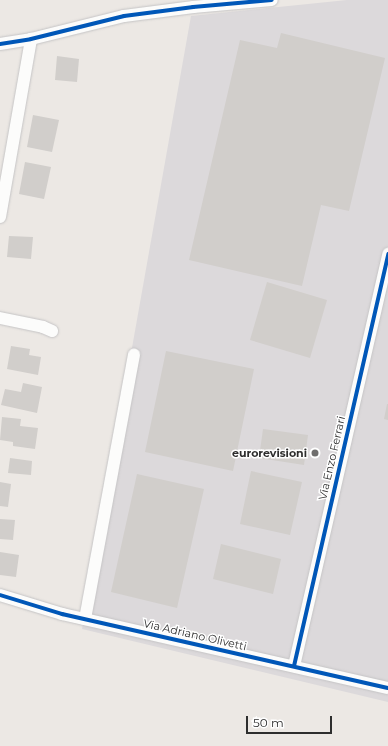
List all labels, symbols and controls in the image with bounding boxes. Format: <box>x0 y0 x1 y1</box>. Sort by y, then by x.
street label: Via Enzo Ferrari <box>316 415 348 501</box>
place label: eurorevisioni <box>232 446 307 460</box>
marker: eurorevisioni <box>310 448 320 458</box>
street label: Via Adriano Olivetti <box>142 617 248 653</box>
scale bar <box>248 708 334 734</box>
text: 50 m <box>253 715 284 730</box>

